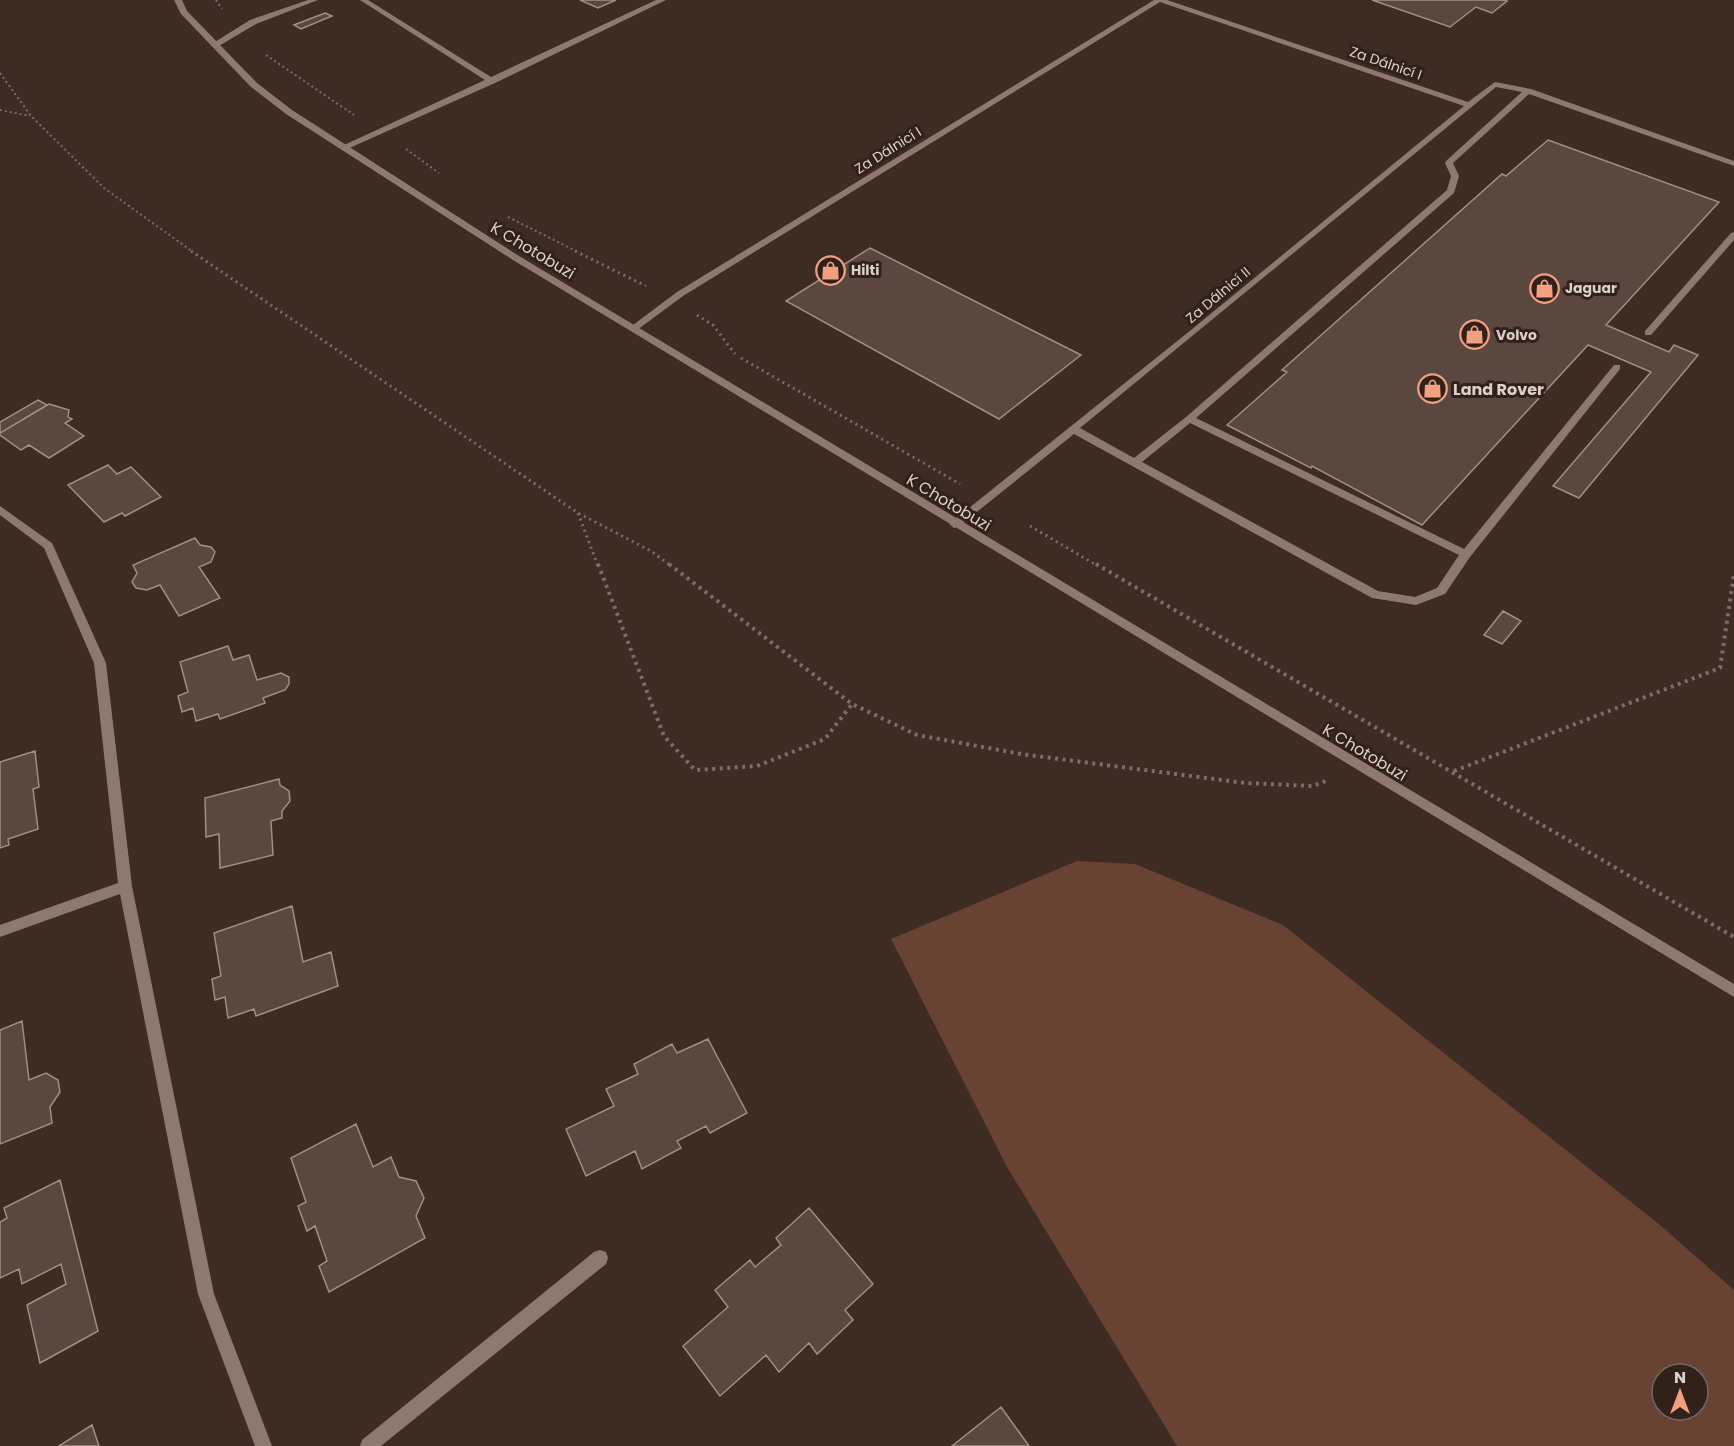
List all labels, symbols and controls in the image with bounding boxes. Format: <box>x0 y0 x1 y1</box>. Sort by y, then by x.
street label: Za Dálnicí I <box>1347 41 1425 85</box>
street label: Za Dálnicí I <box>851 122 925 178</box>
street label: K Chotobuzi <box>486 216 579 285</box>
shop icon: Hilti <box>814 254 846 286</box>
place label: Hilti <box>851 260 879 280</box>
street label: Za Dálnicí II <box>1181 262 1255 328</box>
shop icon: Jaguar <box>1528 272 1560 304</box>
place label: Jaguar <box>1565 278 1617 298</box>
shop icon: Volvo <box>1459 319 1491 351</box>
place label: Volvo <box>1496 325 1537 345</box>
shop icon: Land Rover <box>1416 373 1448 405</box>
place label: Land Rover <box>1453 378 1544 401</box>
street label: K Chotobuzi <box>902 468 995 537</box>
street label: K Chotobuzi <box>1318 718 1411 787</box>
north arrow <box>1650 1362 1710 1422</box>
text: N <box>1674 1366 1686 1389</box>

